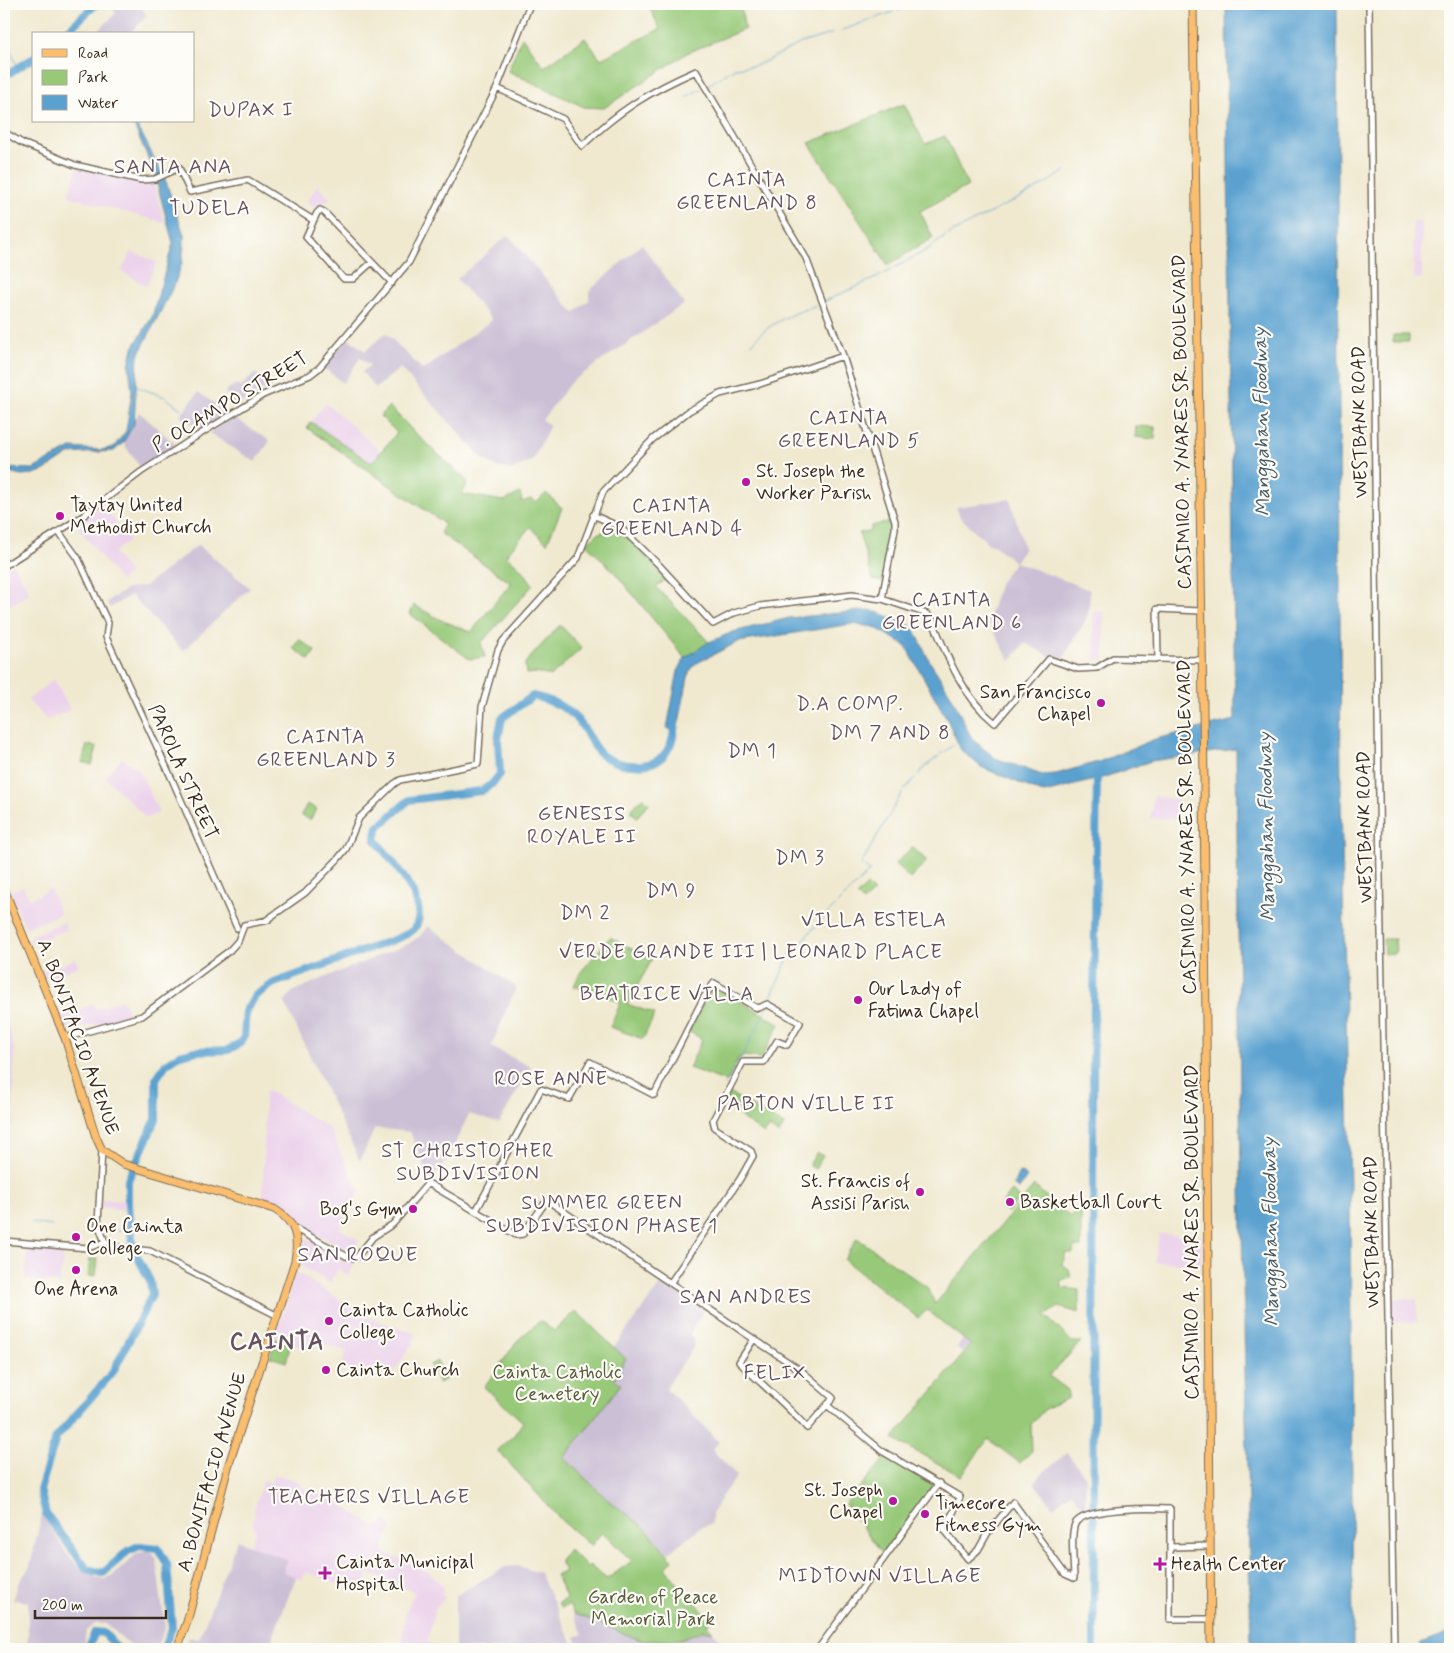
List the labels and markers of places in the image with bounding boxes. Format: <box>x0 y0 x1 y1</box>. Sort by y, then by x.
place label: St. Joseph the Worker Parish <box>756 459 872 506</box>
marker: St. Joseph the Worker Parish <box>740 476 752 488</box>
place label: Taytay United Methodist Church <box>70 493 212 540</box>
marker: Taytay United Methodist Church <box>54 510 66 522</box>
place label: San Francisco Chapel <box>980 680 1091 727</box>
marker: San Francisco Chapel <box>1095 697 1107 709</box>
place label: Our Lady of Fatima Chapel <box>868 977 979 1024</box>
marker: Our Lady of Fatima Chapel <box>852 994 864 1006</box>
place label: St. Francis of Assisi Parish <box>801 1169 910 1216</box>
marker: St. Francis of Assisi Parish <box>914 1186 926 1198</box>
place label: Basketball Court <box>1020 1190 1162 1215</box>
marker: Basketball Court <box>1004 1196 1016 1208</box>
place label: Bog's Gym <box>320 1197 403 1225</box>
marker: Bog's Gym <box>407 1203 419 1215</box>
place label: One Cainta College <box>86 1214 183 1262</box>
marker: One Cainta College <box>70 1231 82 1243</box>
marker: One Arena <box>70 1264 82 1276</box>
place label: One Arena <box>34 1277 118 1302</box>
place label: Cainta Catholic College <box>339 1298 469 1346</box>
marker: Cainta Catholic College <box>323 1315 335 1327</box>
place label: Cainta Church <box>336 1358 459 1383</box>
marker: Cainta Church <box>320 1364 332 1376</box>
place label: St. Joseph Chapel <box>804 1478 883 1525</box>
place label: Timecore Fitness Gym <box>935 1491 1042 1539</box>
marker: St. Joseph Chapel <box>887 1495 899 1507</box>
marker: Timecore Fitness Gym <box>919 1508 931 1520</box>
place label: Cainta Municipal Hospital <box>336 1550 474 1597</box>
place label: Health Center <box>1171 1552 1286 1577</box>
marker: Health Center <box>1153 1557 1167 1571</box>
marker: Cainta Municipal Hospital <box>318 1566 332 1580</box>

